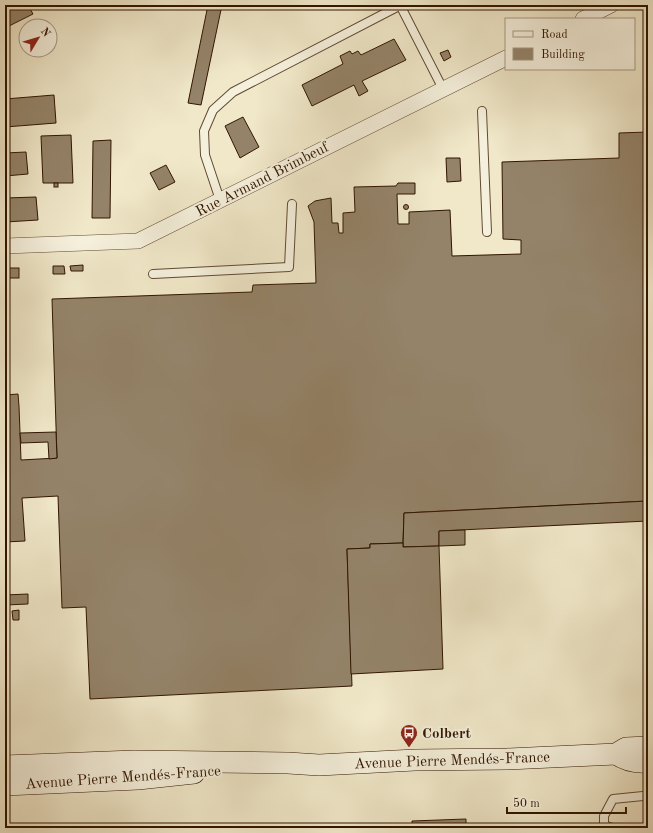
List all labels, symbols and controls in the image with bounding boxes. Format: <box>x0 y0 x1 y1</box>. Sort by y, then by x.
north arrow <box>18 18 58 58</box>
legend <box>505 18 635 70</box>
text: N <box>38 26 52 40</box>
text: Road <box>541 29 568 41</box>
text: Building <box>541 49 585 61</box>
street label: Rue Armand Brimbeuf <box>194 140 332 220</box>
bus stop icon: Colbert <box>399 723 419 748</box>
place label: Colbert <box>422 727 472 742</box>
street label: Avenue Pierre Mendés-France <box>354 751 550 772</box>
street label: Avenue Pierre Mendés-France <box>25 764 221 793</box>
scale bar <box>507 789 626 815</box>
text: 50 m <box>513 797 540 810</box>

